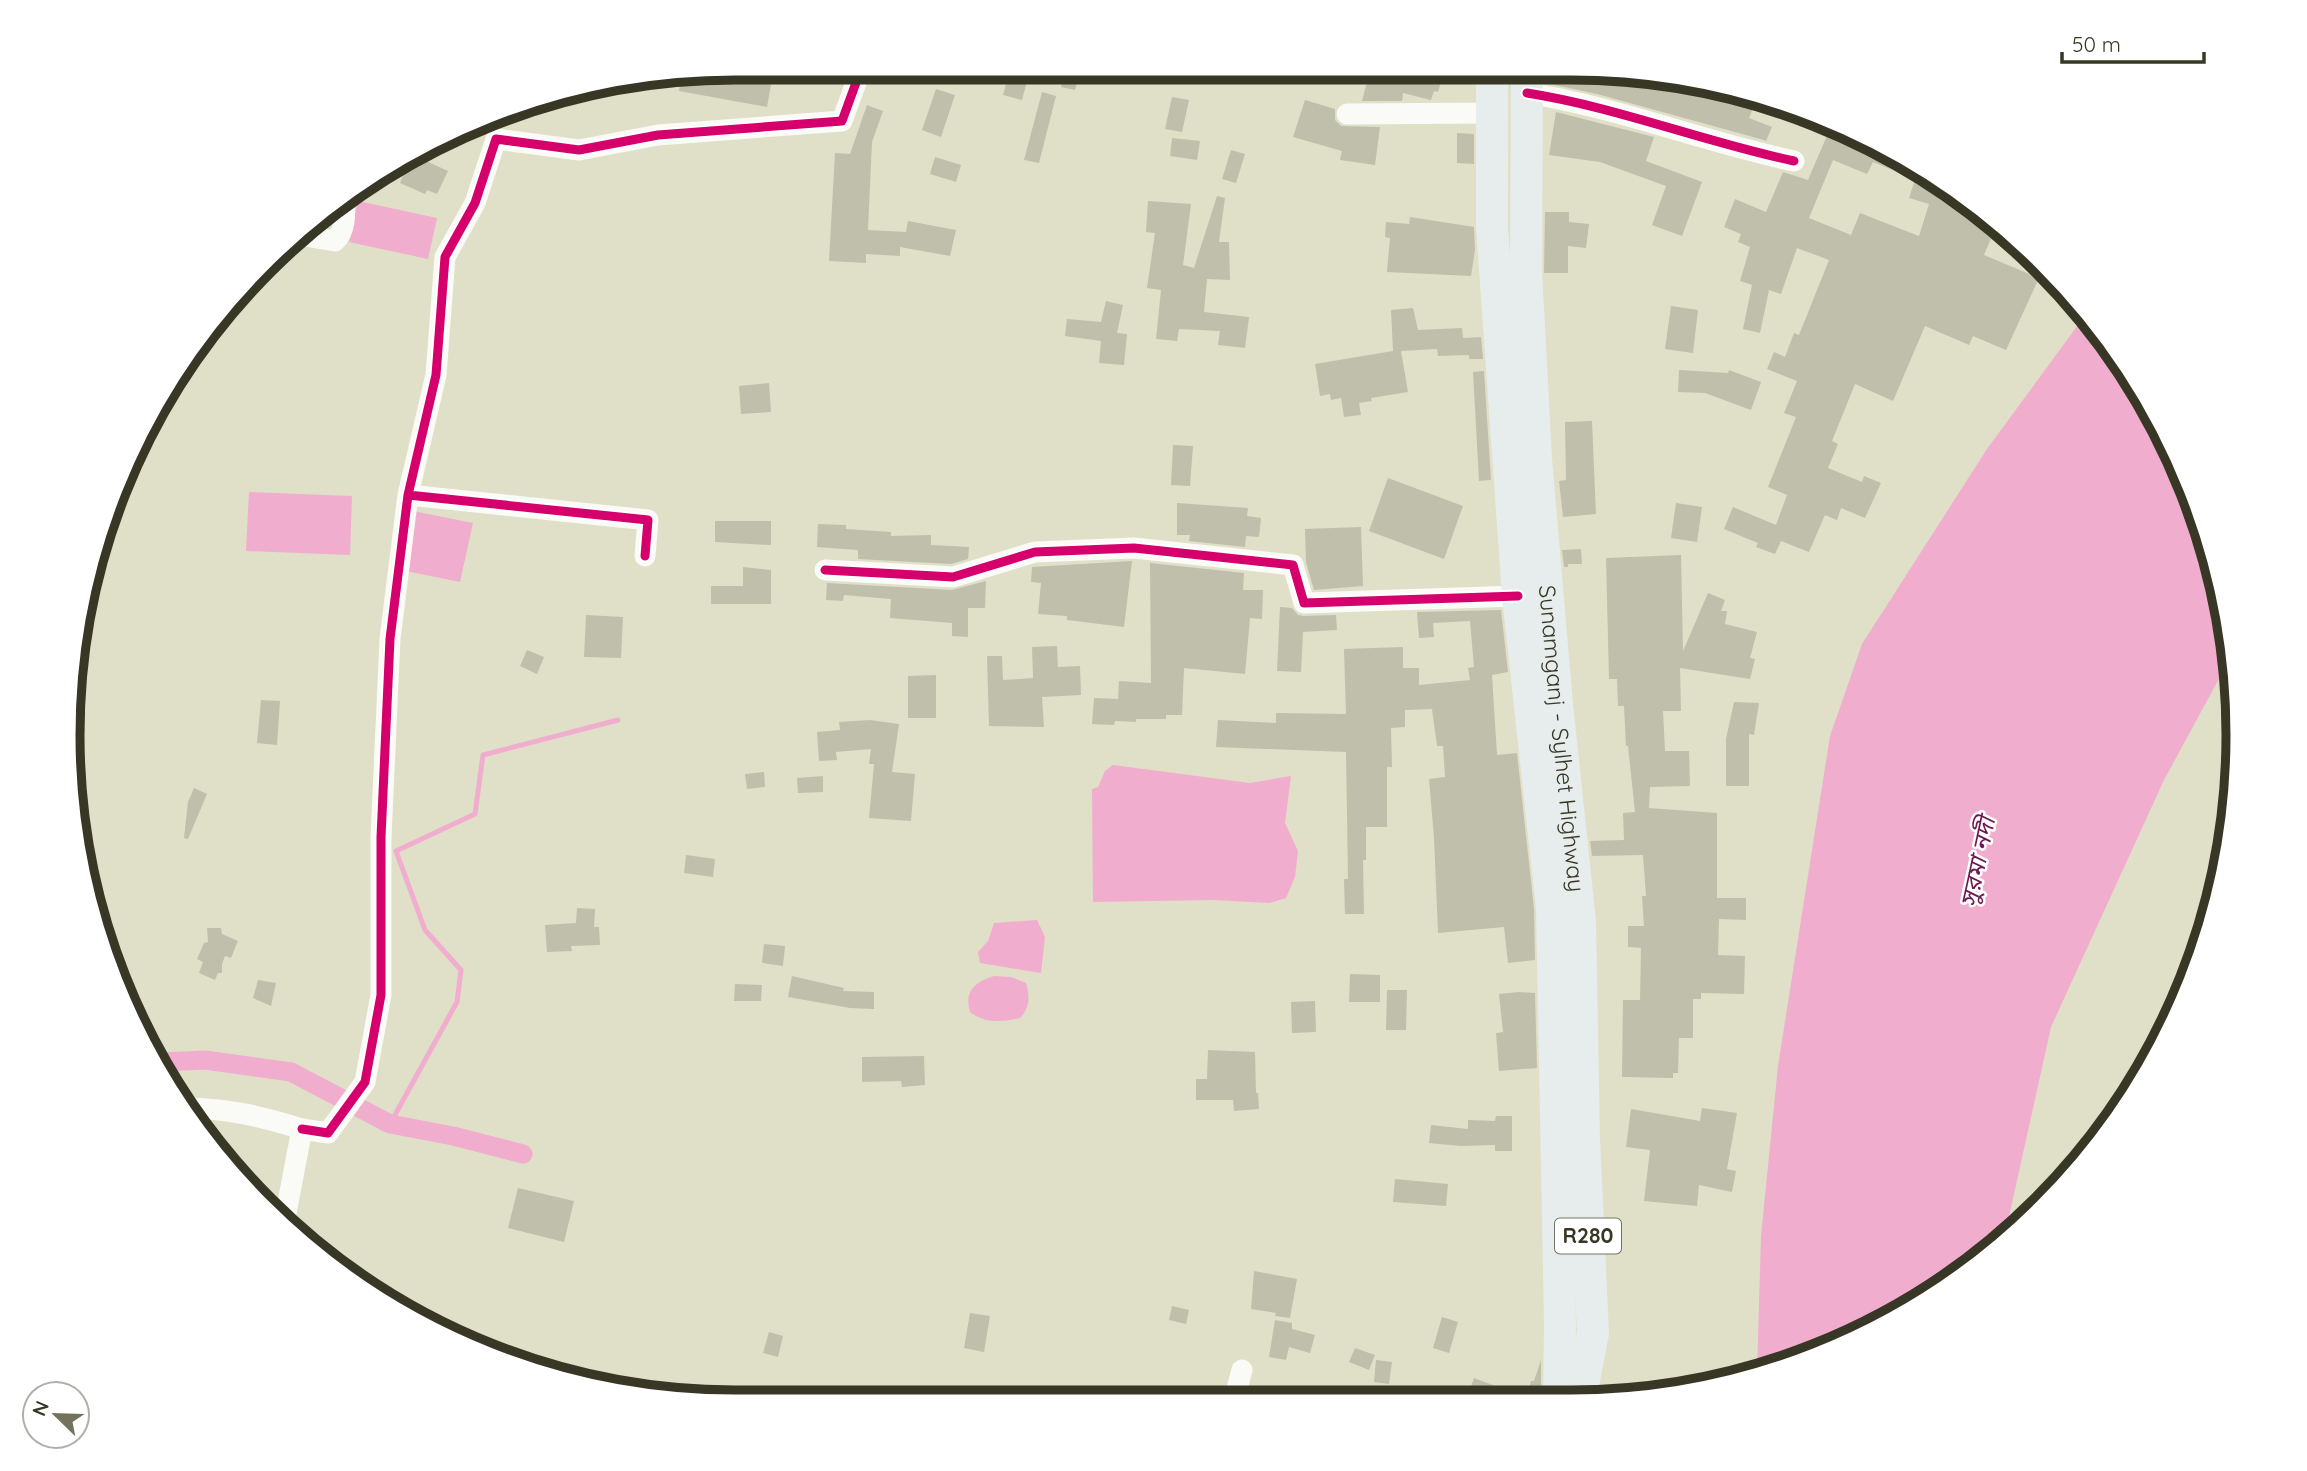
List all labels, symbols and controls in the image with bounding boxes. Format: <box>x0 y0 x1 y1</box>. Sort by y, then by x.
scale bar <box>2062 21 2204 65</box>
text: 50 m <box>2072 31 2121 57</box>
street label: Sunamganj - Sylhet Highway <box>1533 584 1592 893</box>
water label: সুরমা নদী <box>1953 810 2002 909</box>
road number: R280 <box>1555 1218 1621 1254</box>
north arrow <box>21 1380 91 1450</box>
text: N <box>27 1397 54 1419</box>

